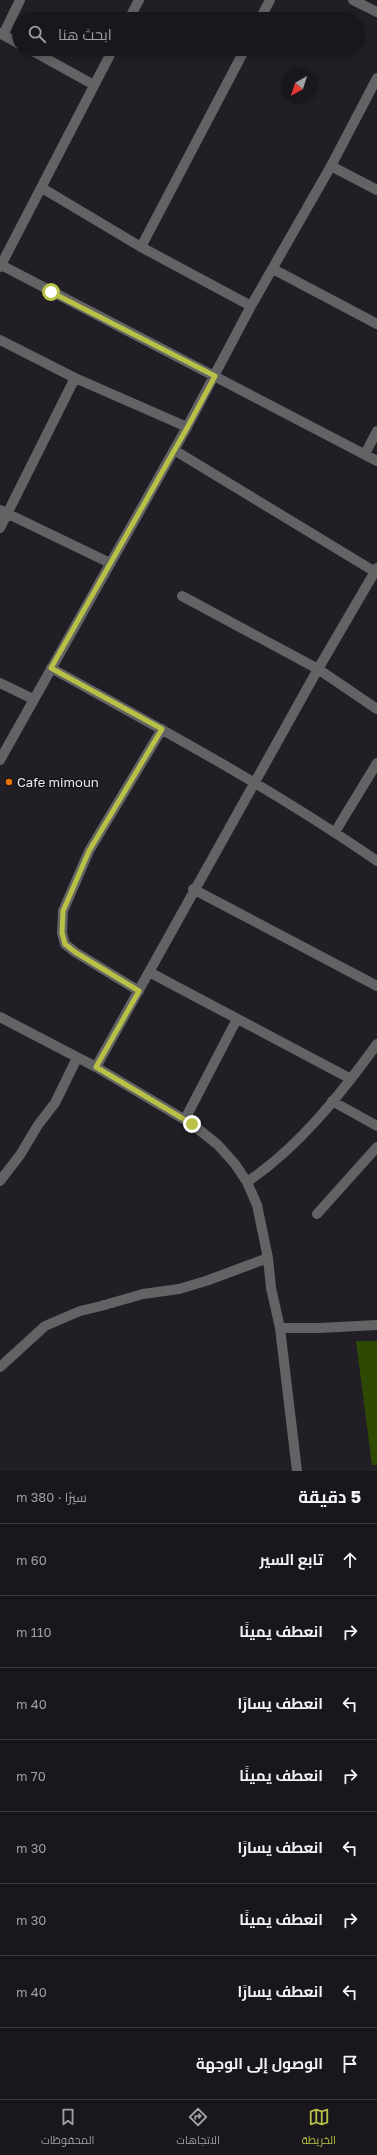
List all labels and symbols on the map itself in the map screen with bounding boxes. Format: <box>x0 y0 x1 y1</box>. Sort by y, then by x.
north arrow <box>281 68 317 104</box>
route start <box>42 283 60 301</box>
place label: Cafe mimoun <box>17 774 99 790</box>
marker: Cafe mimoun <box>4 777 14 787</box>
route end <box>183 1115 201 1133</box>

